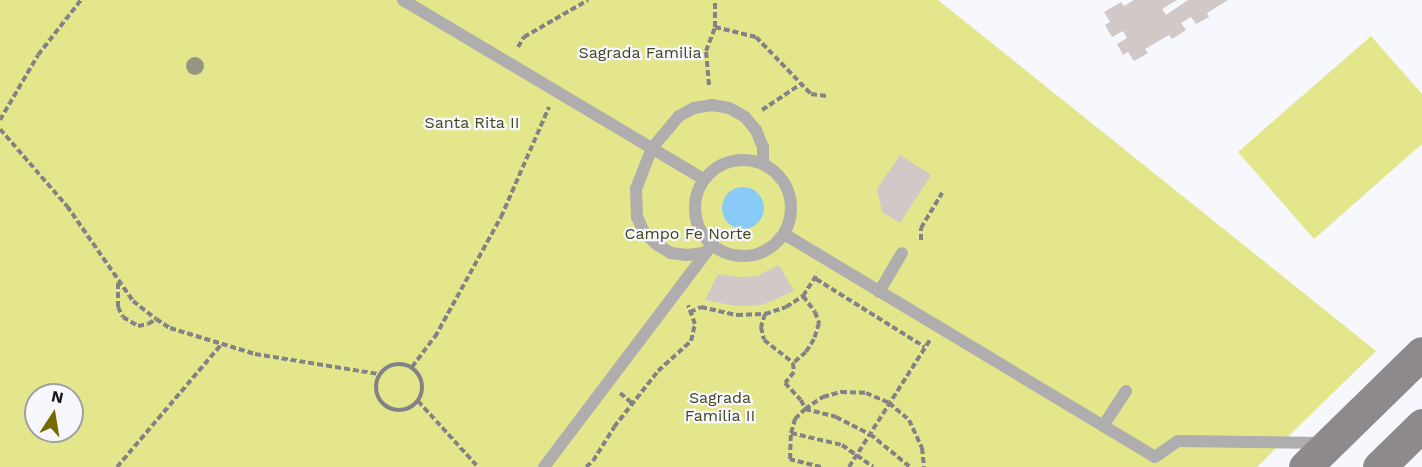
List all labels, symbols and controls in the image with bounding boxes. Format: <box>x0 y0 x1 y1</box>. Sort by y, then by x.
park label: Sagrada Familia <box>578 43 702 63</box>
park label: Santa Rita II <box>424 113 520 133</box>
park label: Campo Fe Norte <box>624 224 752 244</box>
north arrow <box>24 383 84 443</box>
text: N <box>50 386 65 407</box>
park label: Sagrada Familia II <box>685 388 755 426</box>

